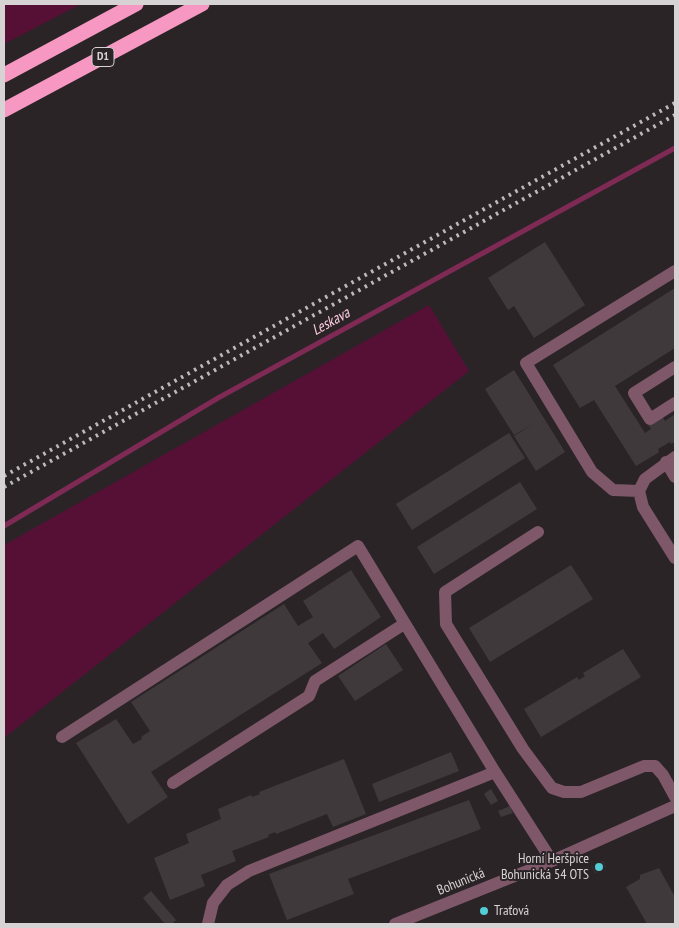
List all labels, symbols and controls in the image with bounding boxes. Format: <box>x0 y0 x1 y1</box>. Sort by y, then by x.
road number: D1 <box>92 48 114 66</box>
water label: Leskava <box>309 304 353 340</box>
place label: Horní Heršpice Bohunická 54 OTS <box>501 851 589 884</box>
marker: Horní Heršpice Bohunická 54 OTS <box>593 861 605 873</box>
street label: Bohunická <box>435 865 487 899</box>
place label: Traťová <box>494 903 529 919</box>
marker: Traťová <box>478 905 490 917</box>

